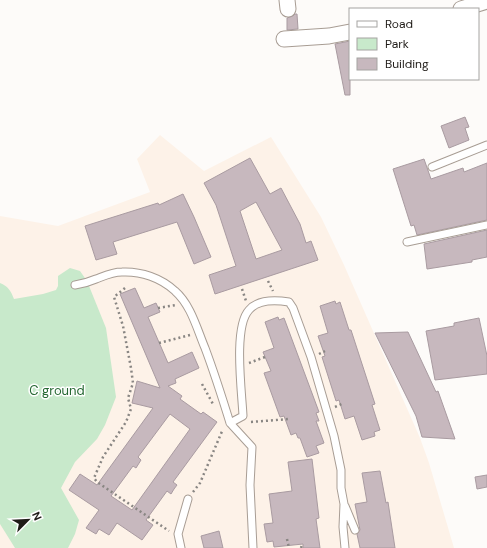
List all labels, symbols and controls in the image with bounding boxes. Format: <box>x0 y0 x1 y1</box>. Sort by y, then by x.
legend <box>349 8 479 80</box>
text: Road <box>385 16 413 32</box>
text: Park <box>385 36 409 52</box>
text: Building <box>385 56 429 72</box>
park label: C ground <box>29 382 85 399</box>
north arrow <box>8 500 48 540</box>
text: N <box>29 509 45 522</box>

